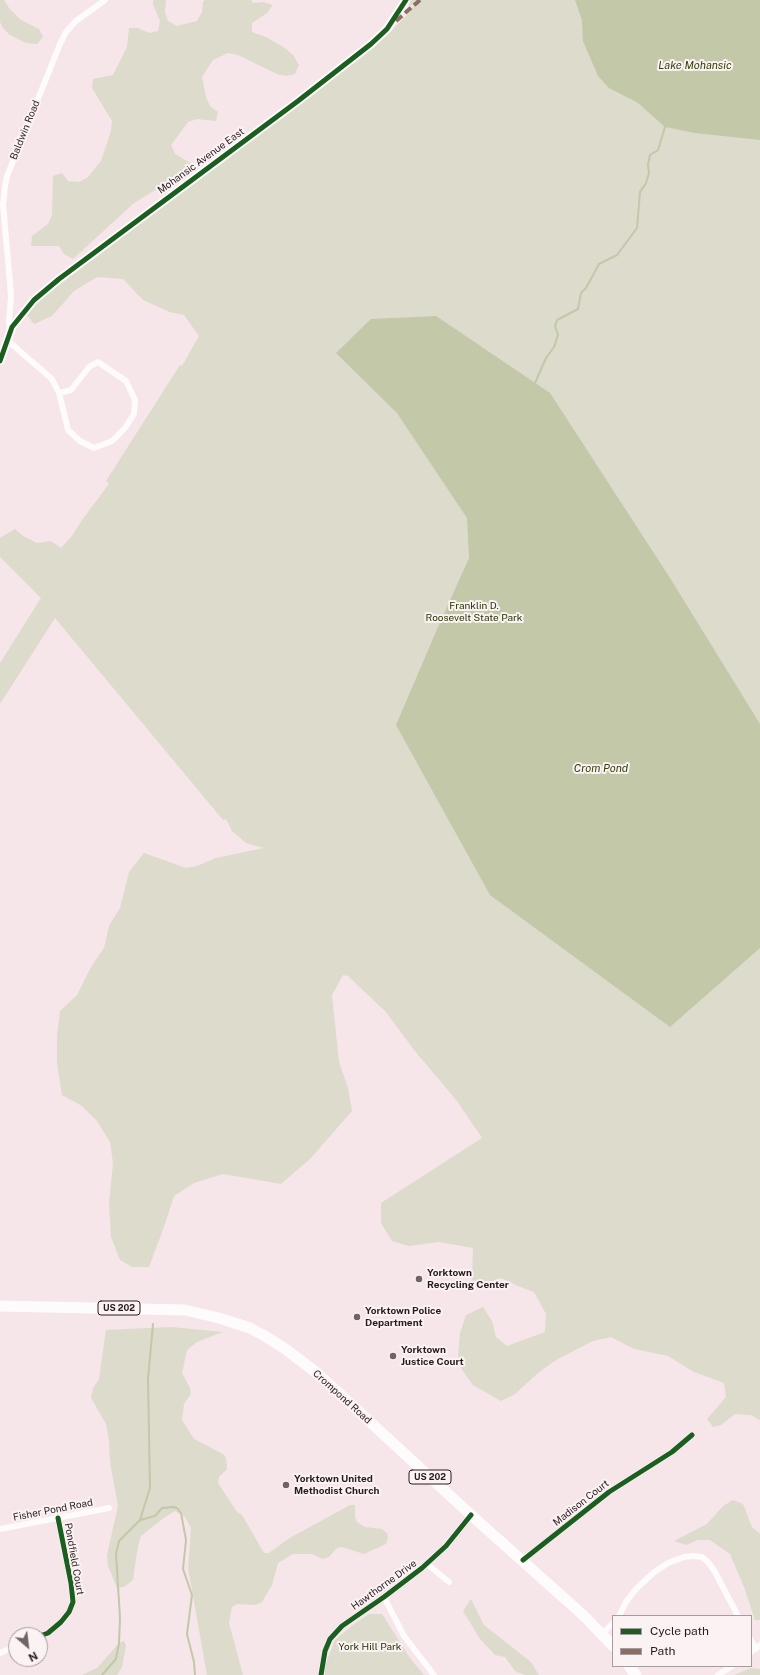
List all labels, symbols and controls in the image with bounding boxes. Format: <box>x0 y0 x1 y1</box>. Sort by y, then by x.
water label: Lake Mohansic <box>658 59 732 73</box>
street label: Baldwin Road <box>8 98 42 162</box>
street label: Mohansic Avenue East <box>155 126 247 196</box>
park label: Franklin D. Roosevelt State Park <box>426 600 522 624</box>
water label: Crom Pond <box>574 762 628 776</box>
place label: Yorktown Recycling Center <box>427 1267 509 1290</box>
marker: Yorktown Recycling Center <box>414 1274 424 1284</box>
road number: US 202 <box>98 1301 140 1315</box>
place label: Yorktown Police Department <box>365 1305 441 1328</box>
marker: Yorktown Police Department <box>352 1312 362 1322</box>
place label: Yorktown Justice Court <box>401 1344 464 1368</box>
marker: Yorktown Justice Court <box>388 1351 398 1361</box>
street label: Crompond Road <box>310 1368 374 1426</box>
road number: US 202 <box>409 1470 451 1484</box>
place label: Yorktown United Methodist Church <box>294 1473 379 1496</box>
street label: Madison Court <box>551 1477 611 1529</box>
marker: Yorktown United Methodist Church <box>281 1480 291 1490</box>
street label: Fisher Pond Road <box>12 1496 94 1524</box>
street label: Pondfield Court <box>62 1522 86 1596</box>
street label: Hawthorne Drive <box>349 1557 419 1613</box>
legend <box>612 1615 752 1667</box>
text: Cycle path <box>650 1624 709 1638</box>
north arrow <box>8 1627 48 1667</box>
park label: York Hill Park <box>339 1641 401 1653</box>
text: Path <box>650 1644 676 1658</box>
text: N <box>27 1649 40 1664</box>

